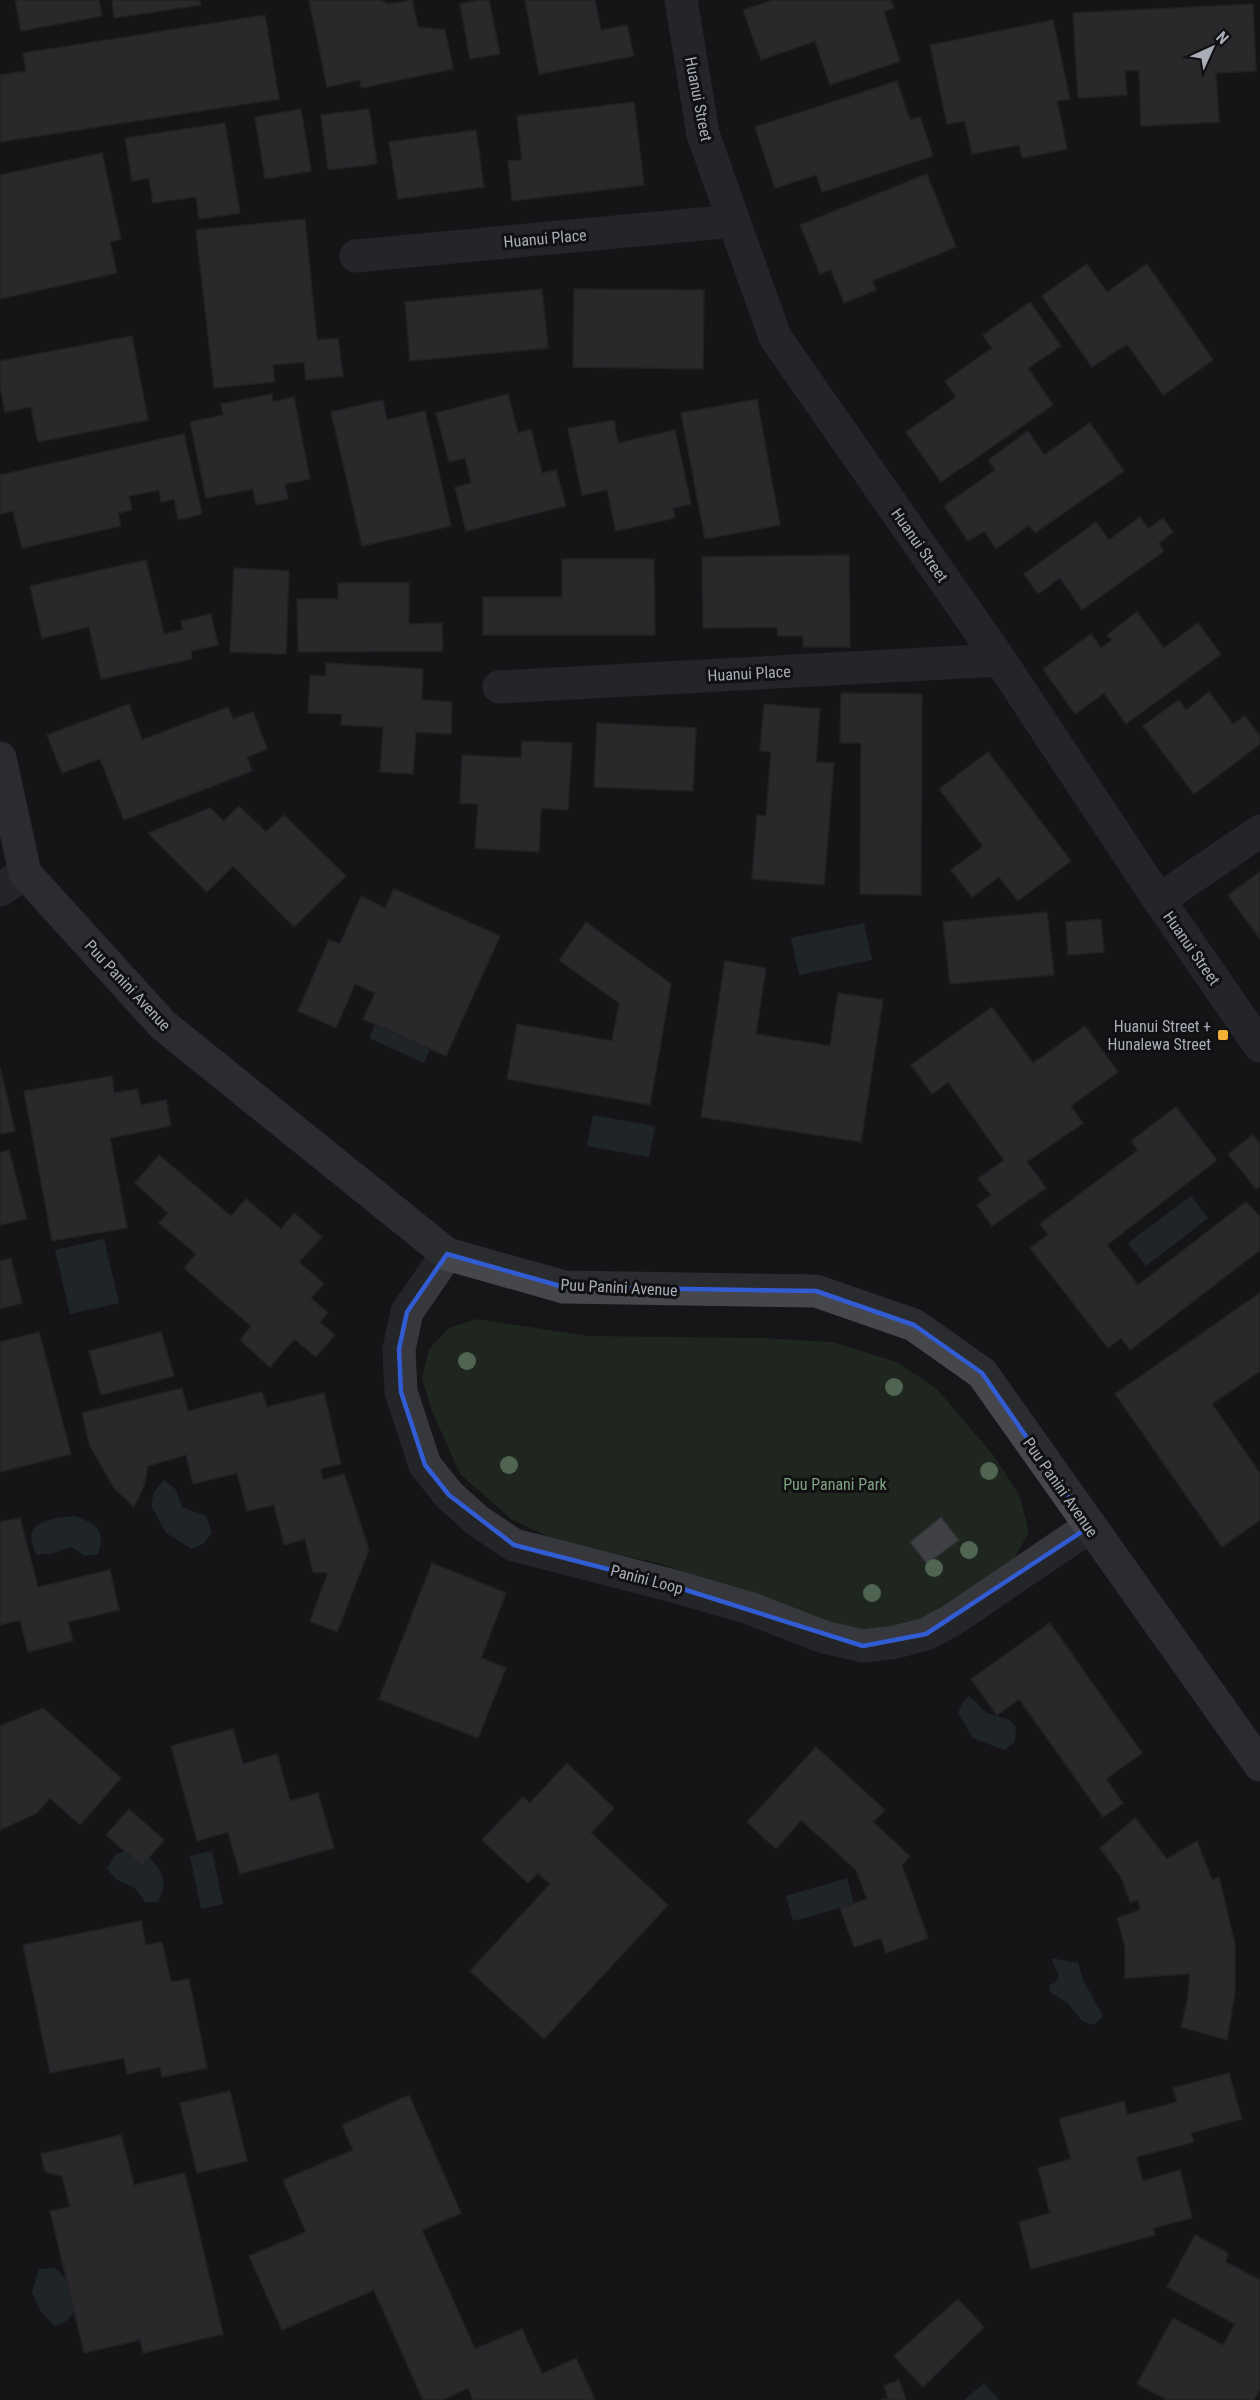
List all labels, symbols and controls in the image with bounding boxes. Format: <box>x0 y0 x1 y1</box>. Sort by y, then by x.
north arrow <box>1182 18 1242 78</box>
text: N <box>1212 28 1232 48</box>
street label: Huanui Street <box>681 55 716 143</box>
street label: Huanui Place <box>503 225 587 252</box>
street label: Huanui Street <box>887 505 952 586</box>
street label: Huanui Place <box>707 662 791 685</box>
street label: Huanui Street <box>1159 908 1224 989</box>
street label: Puu Panini Avenue <box>81 936 174 1035</box>
place label: Huanui Street + Hunalewa Street <box>1108 1017 1211 1054</box>
marker: Huanui Street + Hunalewa Street <box>1216 1028 1230 1042</box>
street label: Puu Panini Avenue <box>560 1275 678 1300</box>
street label: Puu Panini Avenue <box>1019 1434 1102 1541</box>
park label: Puu Panani Park <box>783 1475 888 1494</box>
street label: Panini Loop <box>608 1561 685 1598</box>

